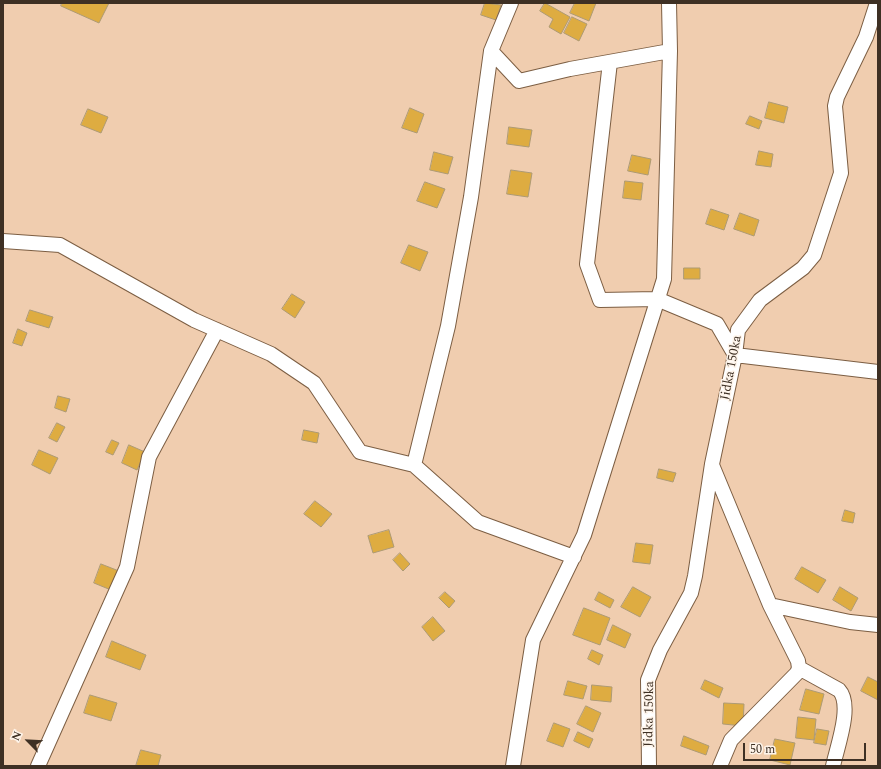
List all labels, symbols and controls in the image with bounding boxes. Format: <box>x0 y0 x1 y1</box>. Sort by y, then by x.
street label: Jidka 150ka <box>718 334 746 402</box>
street label: Jidka 150ka <box>642 681 658 747</box>
north arrow <box>8 721 48 761</box>
text: N <box>7 728 26 743</box>
scale bar <box>745 735 868 761</box>
text: 50 m <box>750 740 775 759</box>

